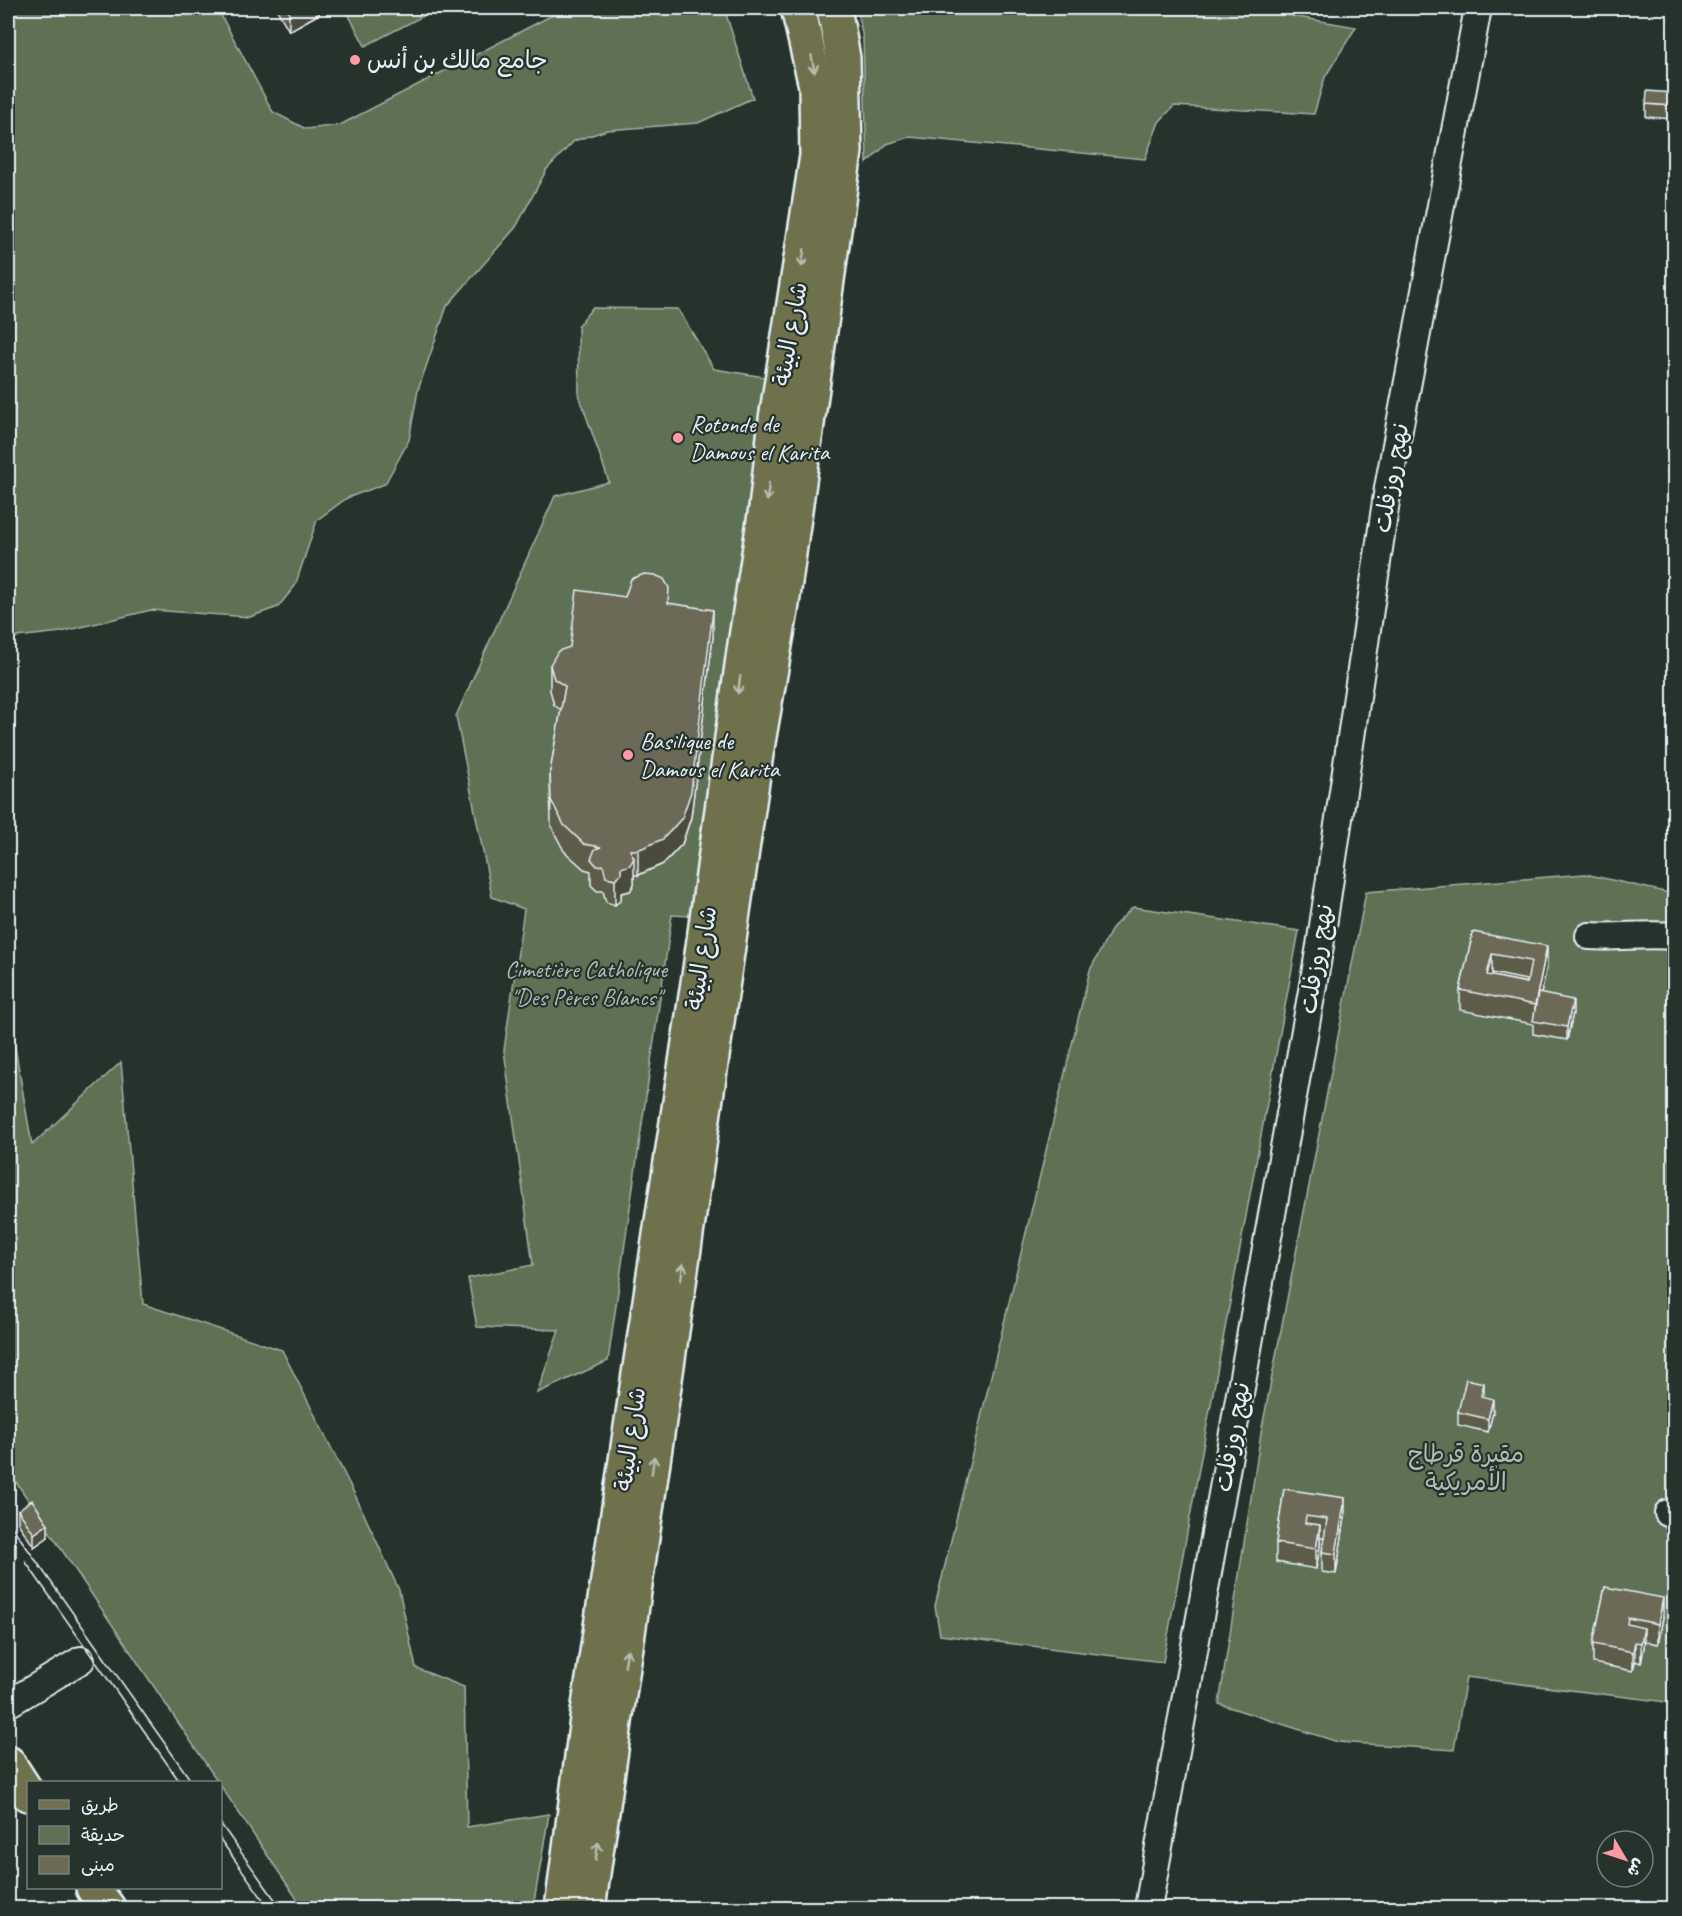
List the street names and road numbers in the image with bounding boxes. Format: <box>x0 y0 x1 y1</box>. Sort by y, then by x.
street label: شارع البيئة <box>766 280 816 389</box>
street label: نهج روزفلت <box>1367 421 1416 535</box>
street label: نهج روزفلت <box>1292 902 1340 1016</box>
street label: شارع البيئة <box>679 904 725 1012</box>
street label: نهج روزفلت <box>1208 1380 1257 1494</box>
street label: شارع البيئة <box>608 1385 654 1493</box>

